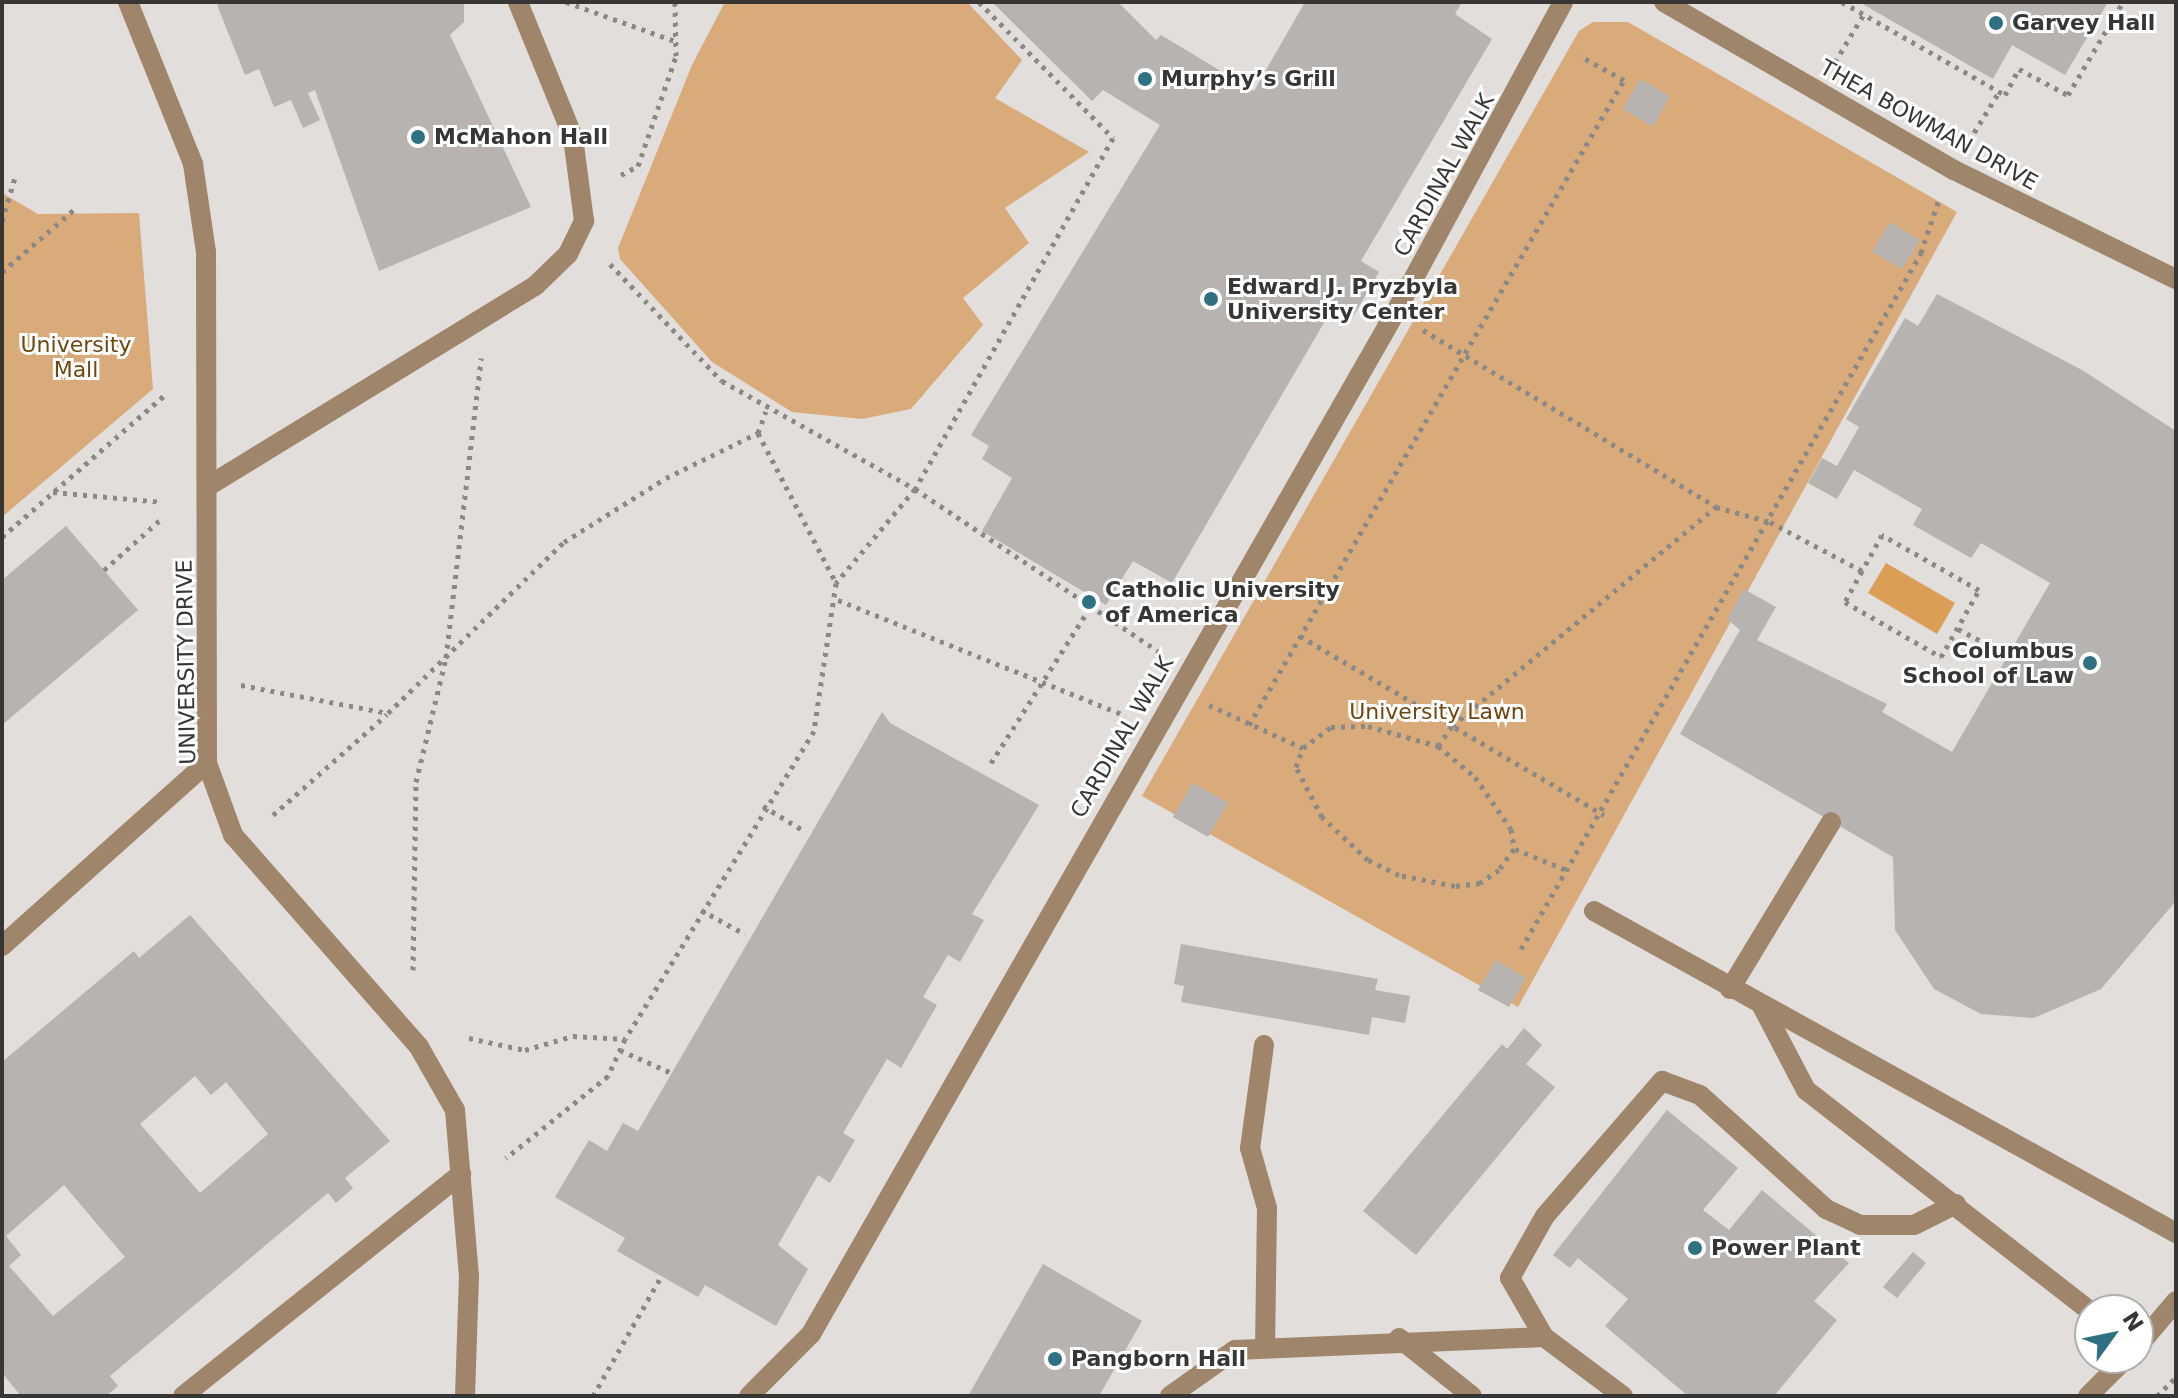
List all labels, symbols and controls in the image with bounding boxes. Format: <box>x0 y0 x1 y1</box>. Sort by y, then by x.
place label: Garvey Hall <box>2012 10 2155 36</box>
marker: Garvey Hall <box>1987 14 2005 32</box>
street label: THEA BOWMAN DRIVE <box>1816 54 2042 196</box>
place label: Murphy’s Grill <box>1161 66 1336 92</box>
marker: Murphy’s Grill <box>1136 70 1154 88</box>
street label: CARDINAL WALK <box>1388 89 1500 261</box>
place label: McMahon Hall <box>434 124 608 150</box>
marker: McMahon Hall <box>409 128 427 146</box>
place label: Edward J. Pryzbyla University Center <box>1227 273 1458 324</box>
marker: Edward J. Pryzbyla University Center <box>1202 290 1220 308</box>
park label: University Mall <box>21 331 131 382</box>
street label: UNIVERSITY DRIVE <box>171 559 201 765</box>
place label: Catholic University of America <box>1105 576 1340 628</box>
marker: Catholic University of America <box>1080 593 1098 611</box>
place label: Columbus School of Law <box>1902 637 2074 688</box>
street label: CARDINAL WALK <box>1065 652 1179 822</box>
marker: Columbus School of Law <box>2081 654 2099 672</box>
park label: University Lawn <box>1349 699 1525 725</box>
place label: Power Plant <box>1711 1235 1861 1261</box>
marker: Power Plant <box>1686 1239 1704 1257</box>
north arrow <box>2074 1294 2154 1374</box>
text: N <box>2117 1307 2148 1336</box>
place label: Pangborn Hall <box>1071 1346 1246 1372</box>
marker: Pangborn Hall <box>1046 1350 1064 1368</box>

